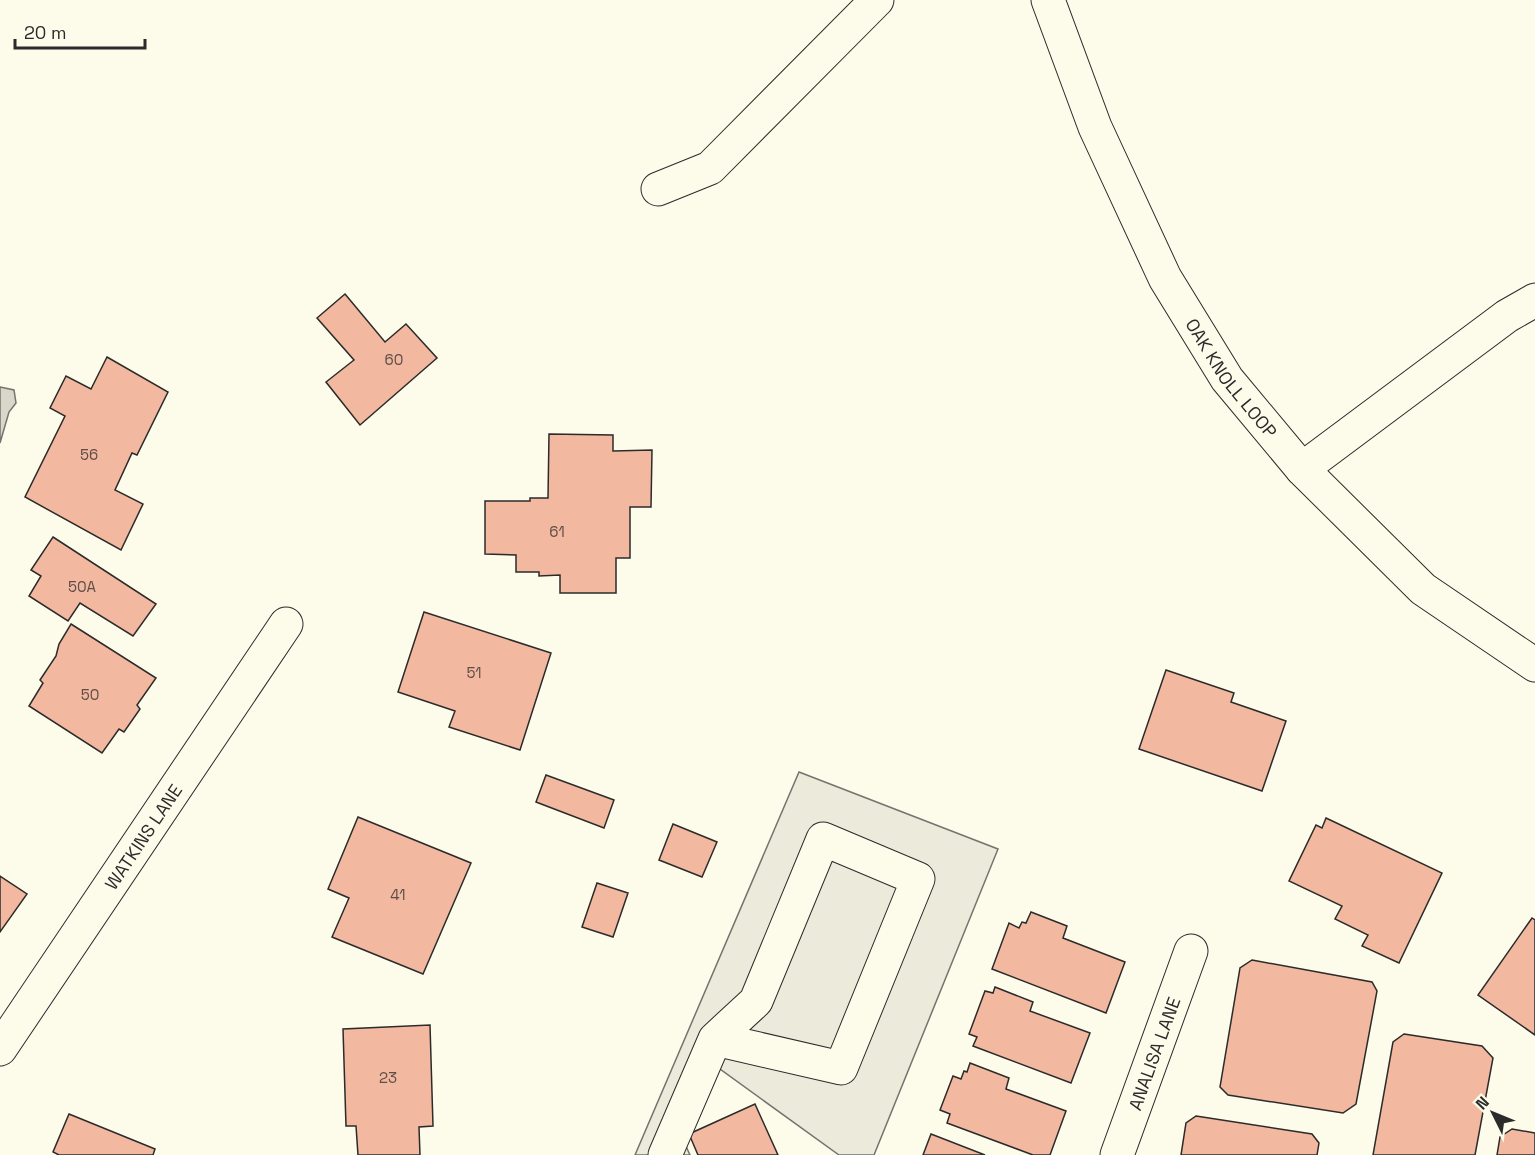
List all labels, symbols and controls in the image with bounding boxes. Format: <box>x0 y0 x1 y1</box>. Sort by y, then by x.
scale bar <box>15 12 146 50</box>
text: 20 m <box>24 21 67 44</box>
street label: OAK KNOLL LOOP <box>1181 314 1282 442</box>
house number: 60 <box>385 350 403 369</box>
house number: 56 <box>80 445 98 464</box>
house number: 61 <box>549 522 565 541</box>
house number: 50A <box>68 577 97 596</box>
house number: 51 <box>466 663 482 682</box>
house number: 50 <box>81 685 99 704</box>
street label: WATKINS LANE <box>99 780 187 894</box>
house number: 41 <box>390 885 406 904</box>
street label: ANALISA LANE <box>1123 994 1185 1113</box>
house number: 23 <box>379 1068 397 1087</box>
north arrow <box>1463 1083 1523 1143</box>
text: N <box>1471 1092 1494 1114</box>

